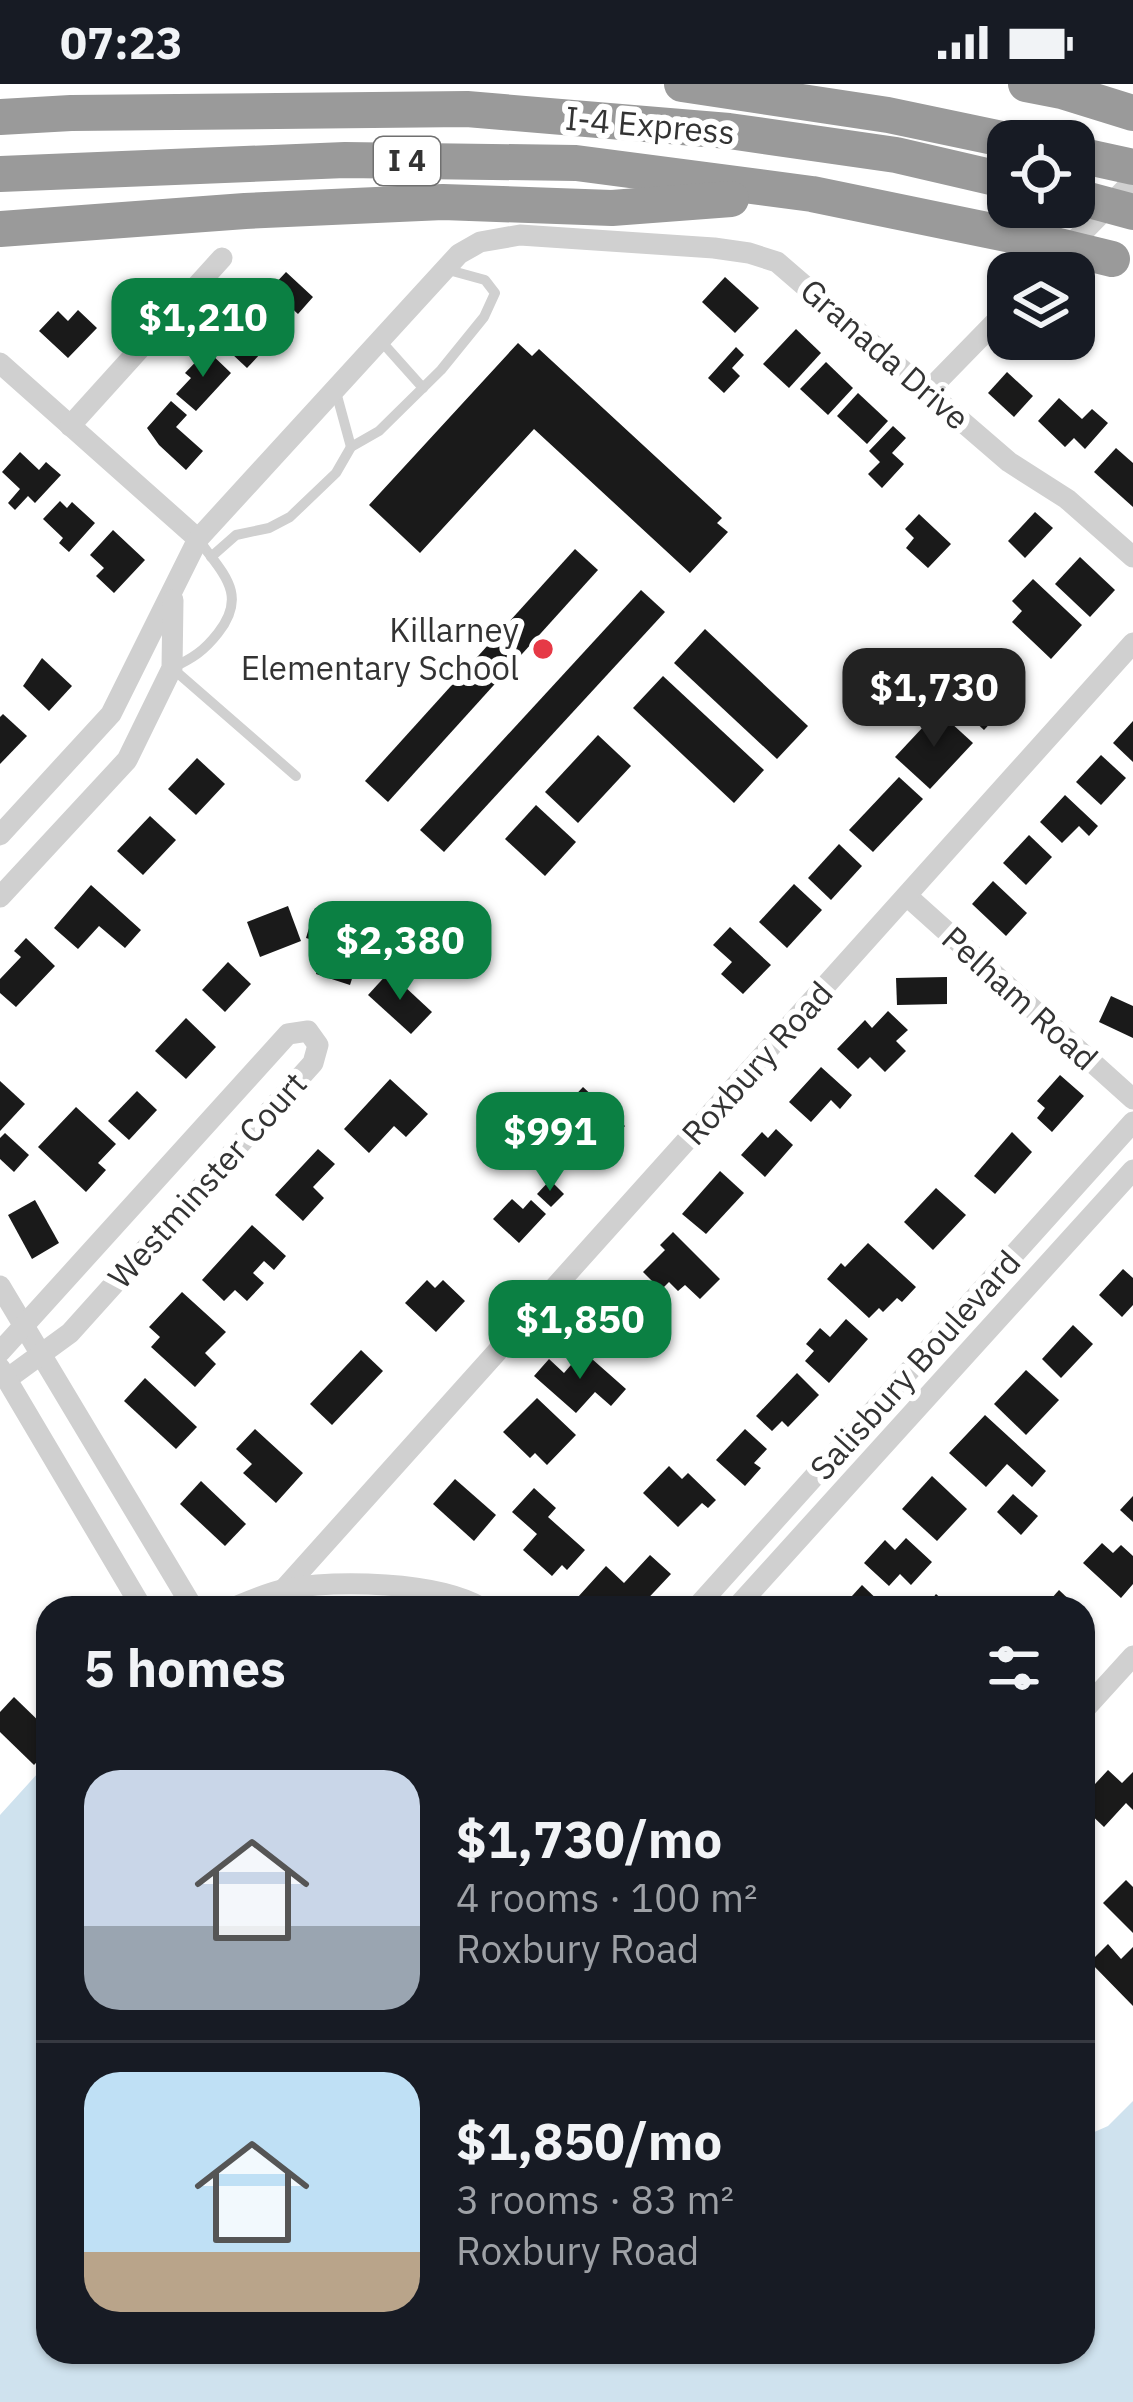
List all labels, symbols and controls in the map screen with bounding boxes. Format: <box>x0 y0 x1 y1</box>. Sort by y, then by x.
text: 07:23 <box>60 13 183 71</box>
street label: I-4 Express <box>563 96 737 153</box>
map controls <box>987 120 1095 360</box>
button: locate <box>987 120 1095 228</box>
road number: I 4 <box>374 137 440 185</box>
button: layers <box>987 252 1095 360</box>
street label: Granada Drive <box>792 268 979 439</box>
pin: $1,210 <box>105 278 301 380</box>
text: $1,210 <box>138 291 268 342</box>
place label: Killarney Elementary School <box>241 608 519 689</box>
marker: Killarney Elementary School <box>530 636 556 662</box>
pin: $1,730 <box>836 648 1032 750</box>
text: $1,730 <box>869 661 999 712</box>
pin: $2,380 <box>302 901 498 1003</box>
text: $2,380 <box>335 914 465 965</box>
street label: Pelham Road <box>933 916 1107 1079</box>
street label: Roxbury Road <box>672 972 841 1154</box>
street label: Westminster Court <box>98 1062 315 1297</box>
pin: $991 <box>479 1092 621 1194</box>
text: $991 <box>503 1105 597 1156</box>
street label: Salisbury Boulevard <box>800 1241 1029 1489</box>
pin: $1,850 <box>482 1280 678 1382</box>
text: $1,850 <box>515 1293 645 1344</box>
text: 5 homes <box>84 1635 286 1701</box>
icon: filters <box>981 1635 1047 1701</box>
text: $1,730/mo <box>456 1806 722 1872</box>
icon: home <box>180 1818 324 1962</box>
text: 4 rooms · 100 m² <box>456 1872 758 1923</box>
text: Roxbury Road <box>456 1923 699 1974</box>
text: $1,850/mo <box>456 2108 722 2174</box>
icon: home <box>180 2120 324 2264</box>
text: 3 rooms · 83 m² <box>456 2174 734 2225</box>
text: Roxbury Road <box>456 2225 699 2276</box>

